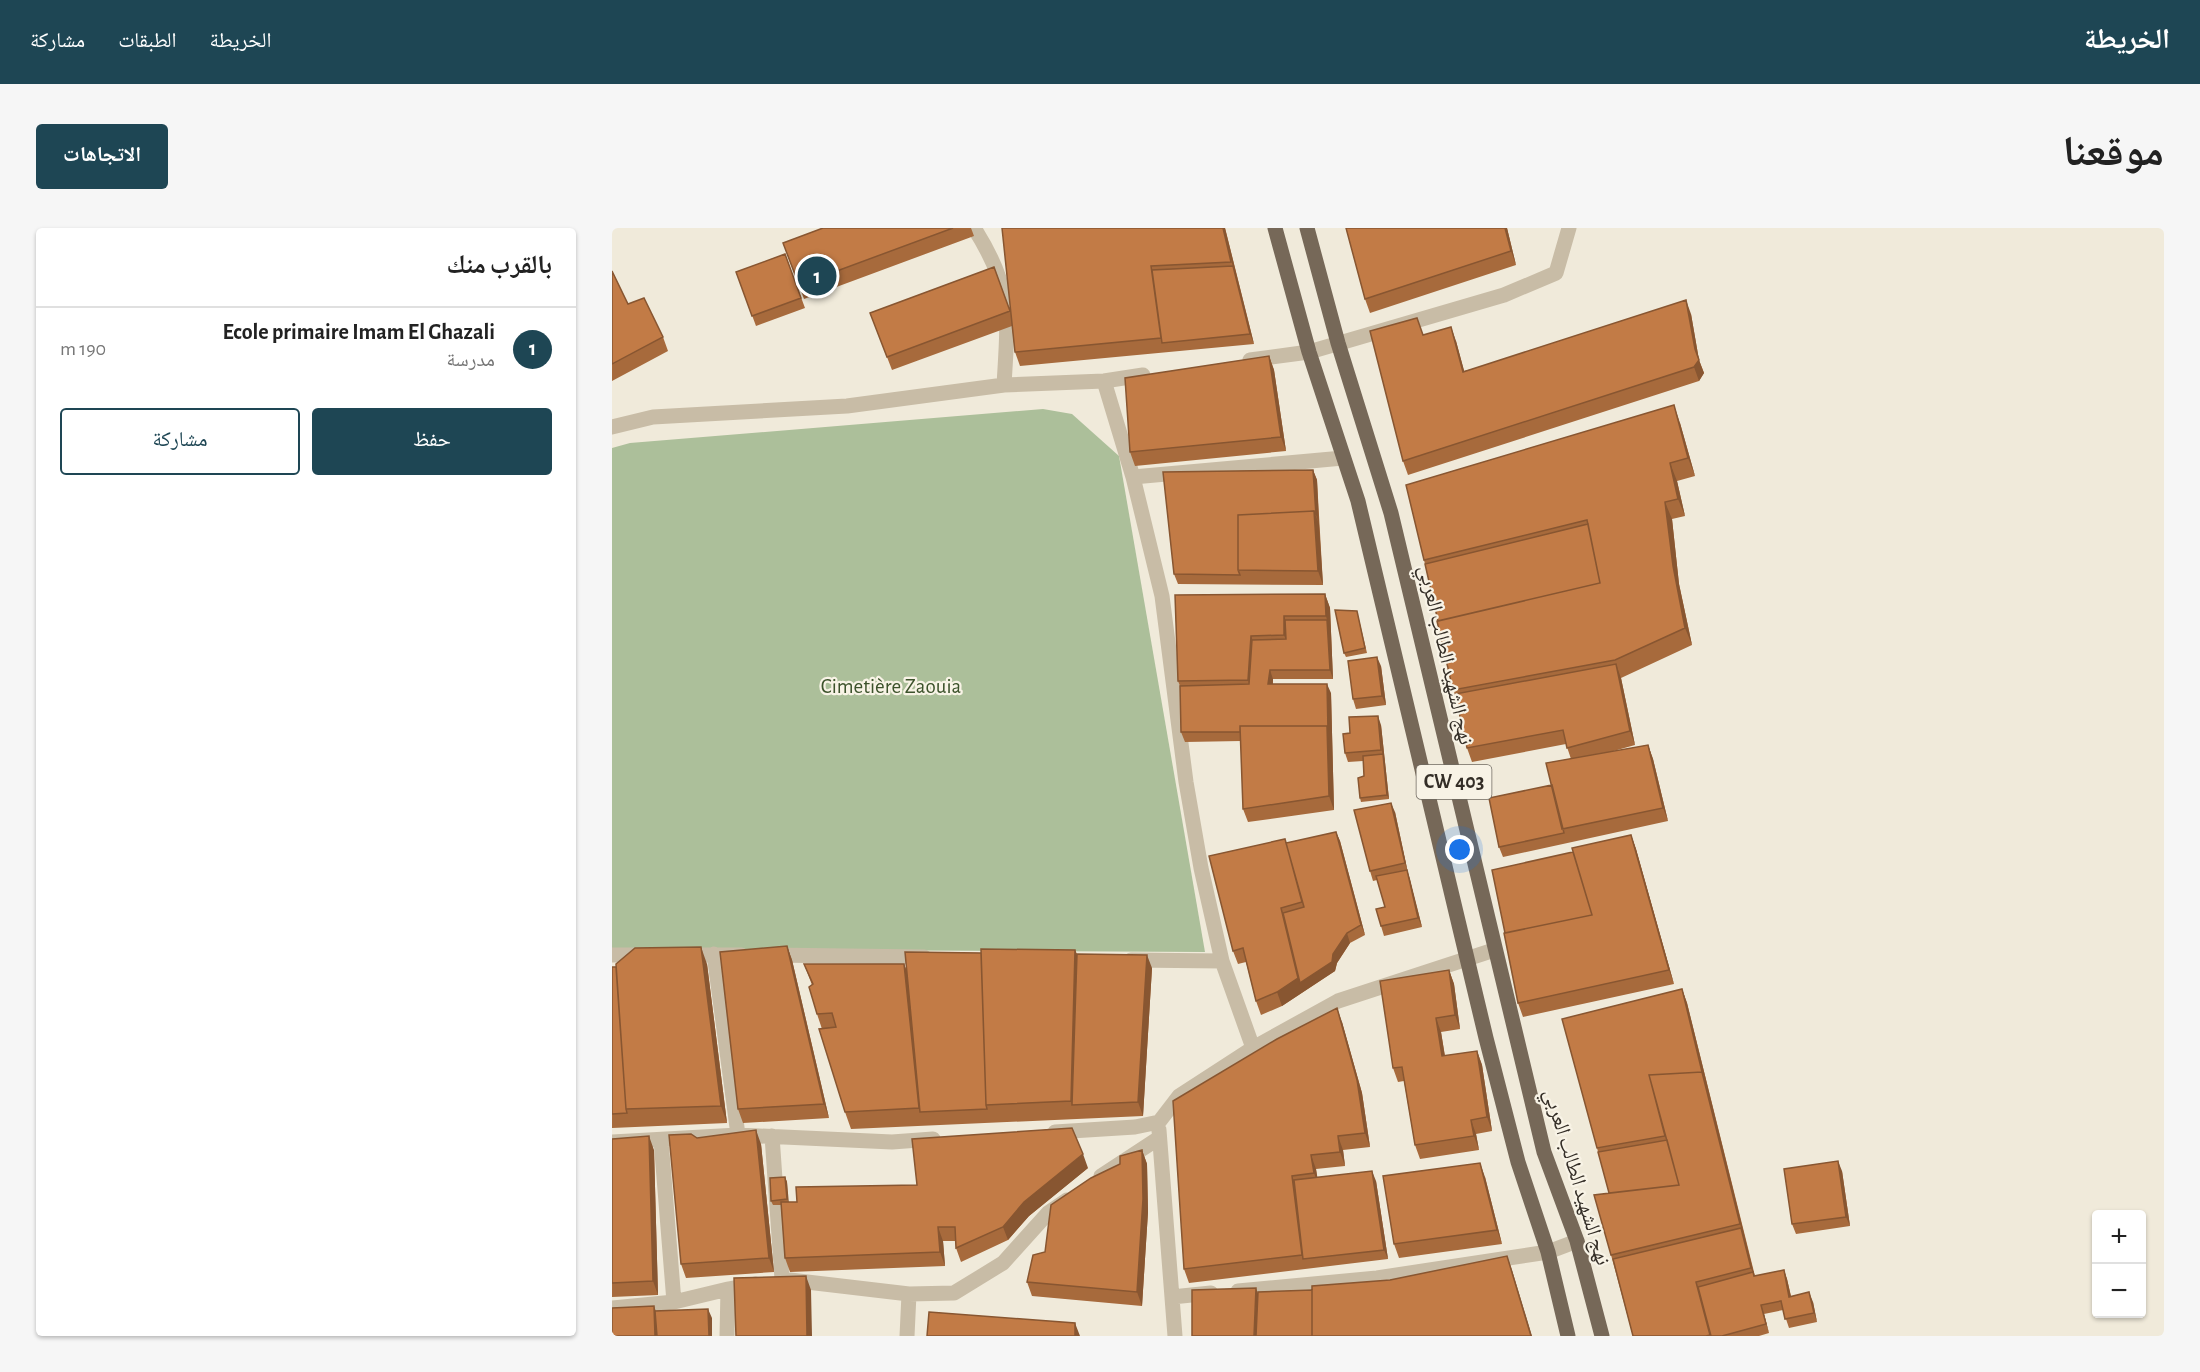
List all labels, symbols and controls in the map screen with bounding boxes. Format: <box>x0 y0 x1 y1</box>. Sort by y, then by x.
text: الخريطة <box>2084 26 2170 54</box>
text: مشاركة <box>30 30 85 51</box>
text: الطبقات <box>118 30 177 51</box>
text: الخريطة <box>210 30 271 51</box>
button: الاتجاهات <box>36 124 168 189</box>
text: موقعنا <box>2063 131 2164 173</box>
text: بالقرب منك <box>447 252 552 278</box>
pin: 1 <box>798 254 836 298</box>
text: Ecole primaire Imam El Ghazali <box>222 321 495 343</box>
text: 190 m <box>60 339 106 359</box>
text: 1 <box>529 339 536 359</box>
text: مدرسة <box>446 350 495 370</box>
button: مشاركة <box>60 408 300 475</box>
button: حفظ <box>312 408 552 475</box>
street label: نهج الشهيد الطالب العربي <box>1410 563 1477 748</box>
park label: Cimetière Zaouia <box>821 676 962 697</box>
road number: CW 403 <box>1416 765 1492 799</box>
your location <box>1445 835 1474 864</box>
street label: نهج الشهيد الطالب العربي <box>1535 1086 1614 1269</box>
map controls <box>2092 1210 2146 1318</box>
button: + <box>2092 1210 2146 1264</box>
button: − <box>2092 1264 2146 1318</box>

